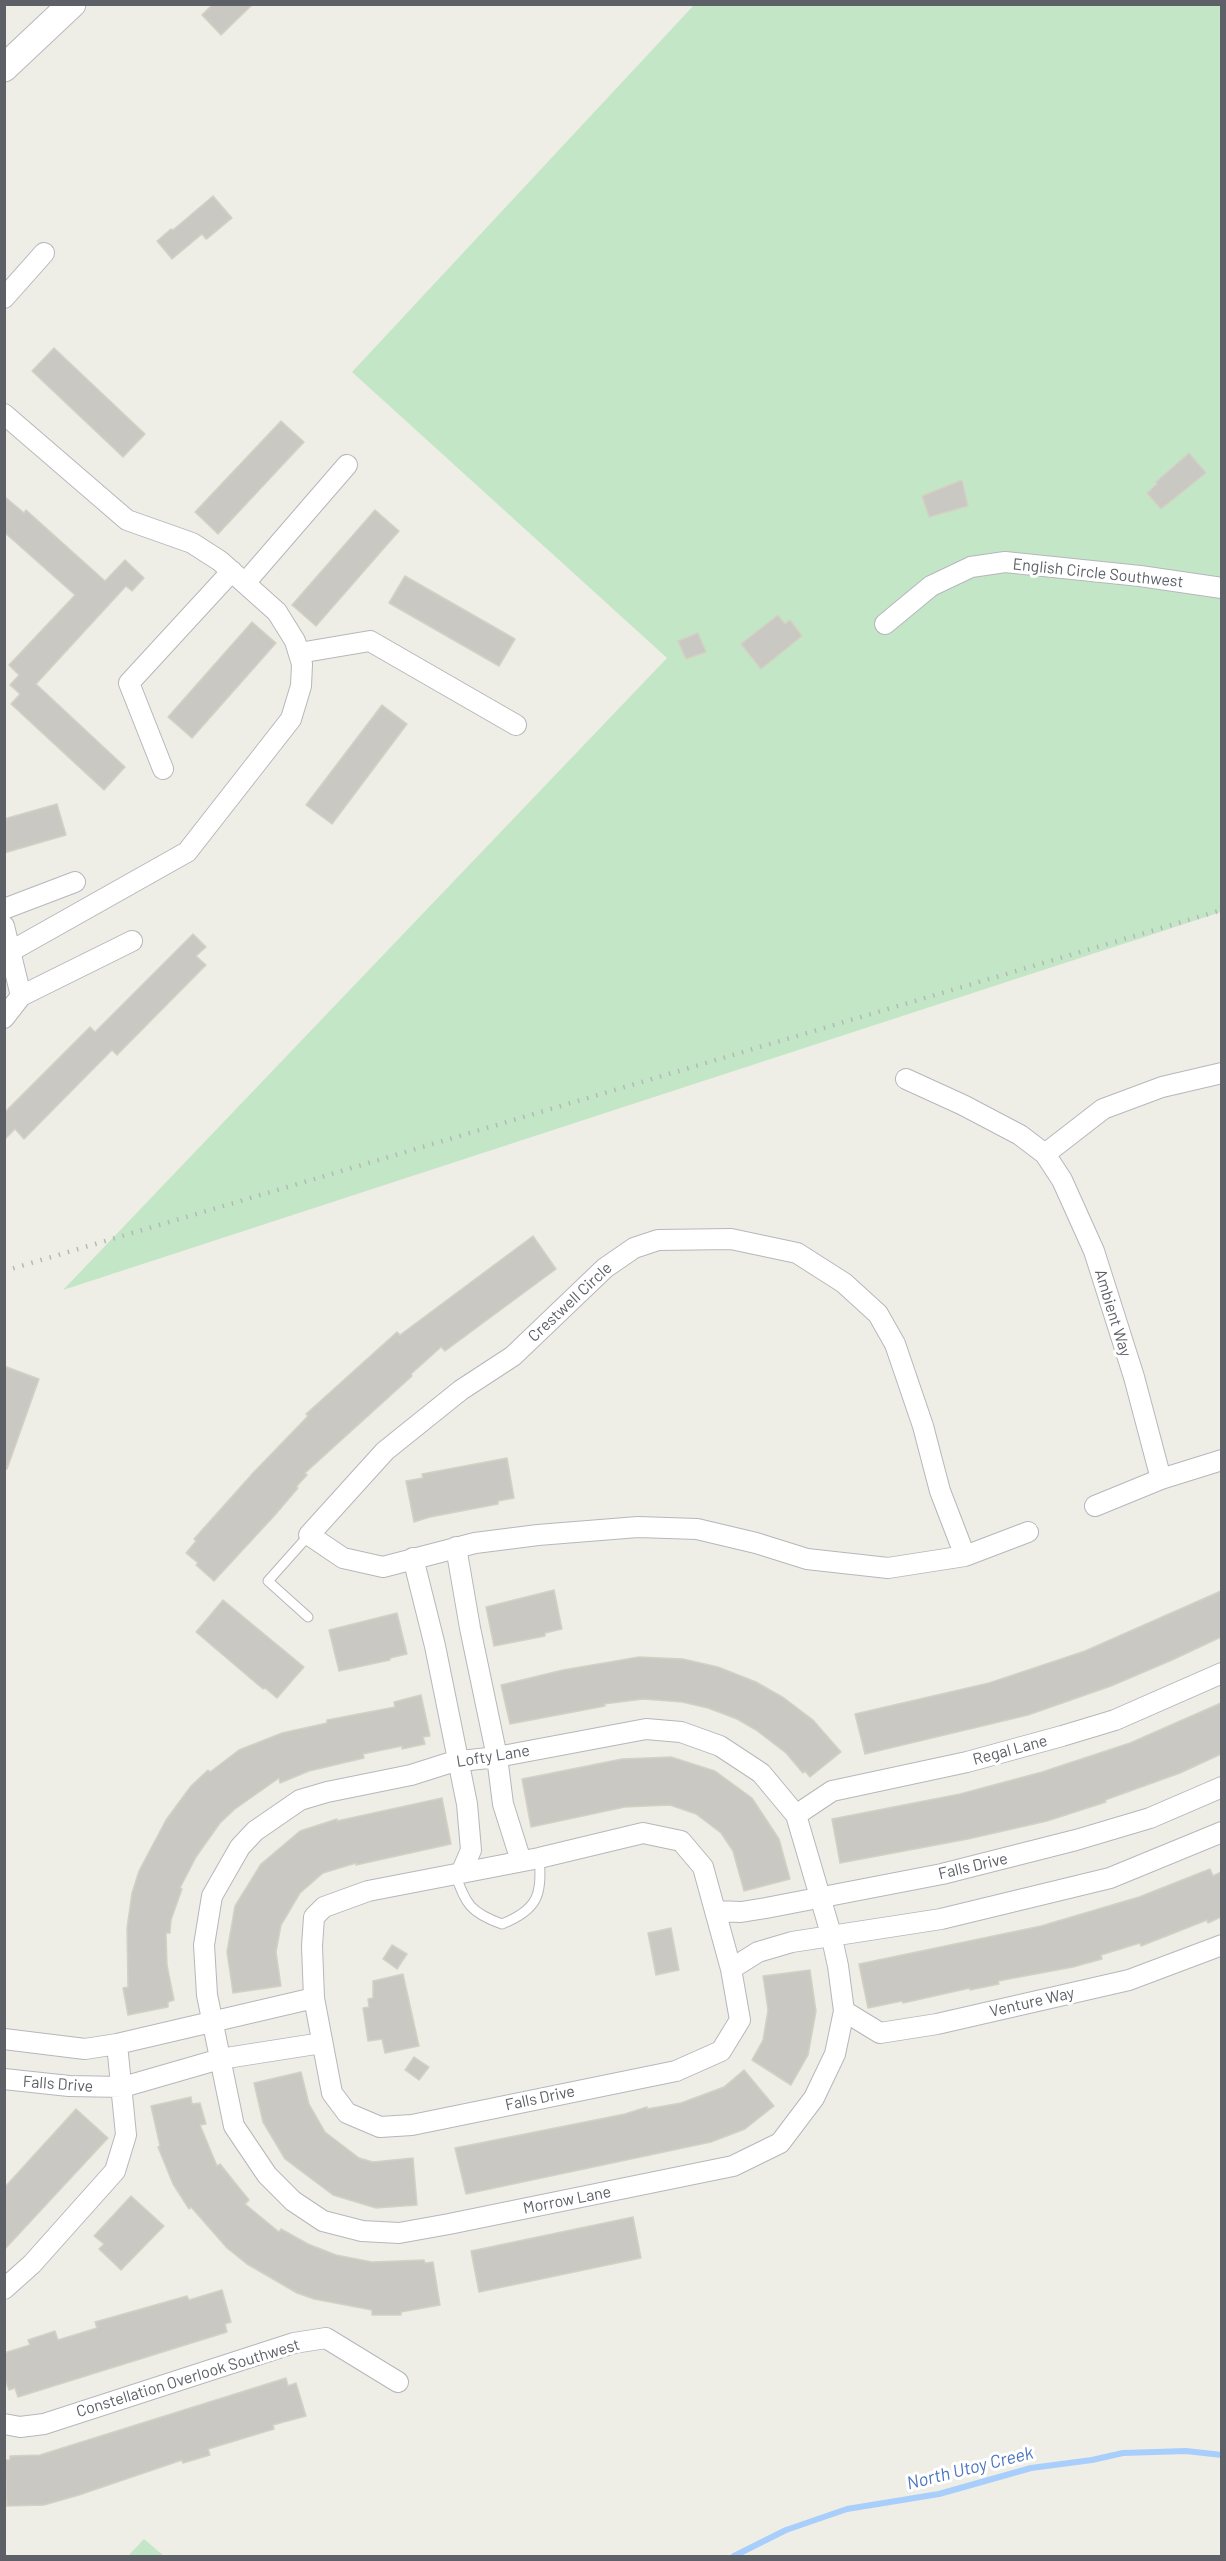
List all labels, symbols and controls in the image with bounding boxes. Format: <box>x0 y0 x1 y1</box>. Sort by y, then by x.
street label: English Circle Southwest <box>1012 554 1184 592</box>
street label: Crestwell Circle <box>524 1258 616 1346</box>
street label: Ambient Way <box>1091 1267 1135 1359</box>
street label: Regal Lane <box>971 1731 1049 1769</box>
street label: Lofty Lane <box>455 1741 531 1771</box>
street label: Falls Drive <box>936 1849 1010 1883</box>
street label: Venture Way <box>988 1983 1076 2021</box>
street label: Falls Drive <box>22 2072 94 2096</box>
street label: Falls Drive <box>503 2081 577 2115</box>
street label: Morrow Lane <box>521 2182 613 2218</box>
street label: Constellation Overlook Southwest <box>74 2335 302 2421</box>
water label: North Utoy Creek <box>905 2442 1035 2494</box>

